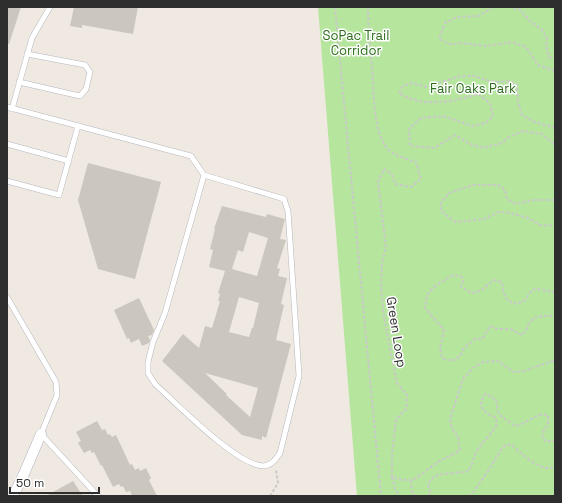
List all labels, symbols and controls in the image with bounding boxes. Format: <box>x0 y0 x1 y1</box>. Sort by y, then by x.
park label: SoPac Trail Corridor <box>323 27 389 59</box>
park label: Fair Oaks Park <box>430 80 516 97</box>
street label: Green Loop <box>383 295 410 369</box>
scale bar <box>10 469 99 495</box>
text: 50 m <box>16 475 44 491</box>

